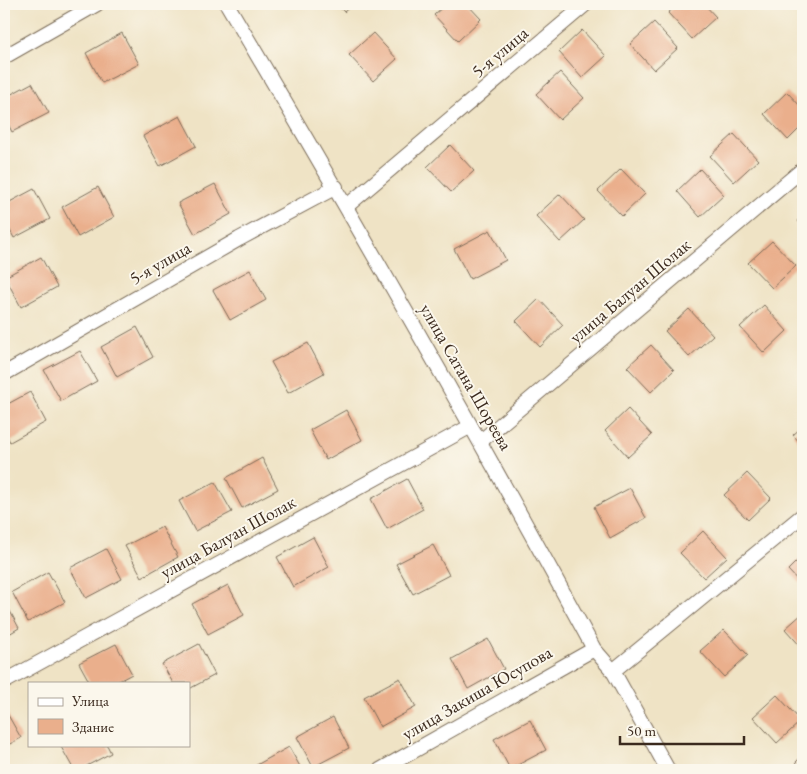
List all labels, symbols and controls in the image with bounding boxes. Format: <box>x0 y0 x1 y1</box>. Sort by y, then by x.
street label: 5-я улица <box>467 21 533 82</box>
street label: улица Балуан Шолак <box>564 233 695 348</box>
street label: 5-я улица <box>125 235 195 289</box>
street label: улица Сатана Шореева <box>415 299 518 455</box>
street label: улица Балуан Шолак <box>156 490 300 583</box>
street label: улица Закиша Юсупова <box>398 640 557 745</box>
legend <box>28 682 190 746</box>
text: Улица <box>71 691 109 710</box>
scale bar <box>620 714 743 746</box>
text: Здание <box>72 717 114 736</box>
text: 50 m <box>627 721 656 740</box>

